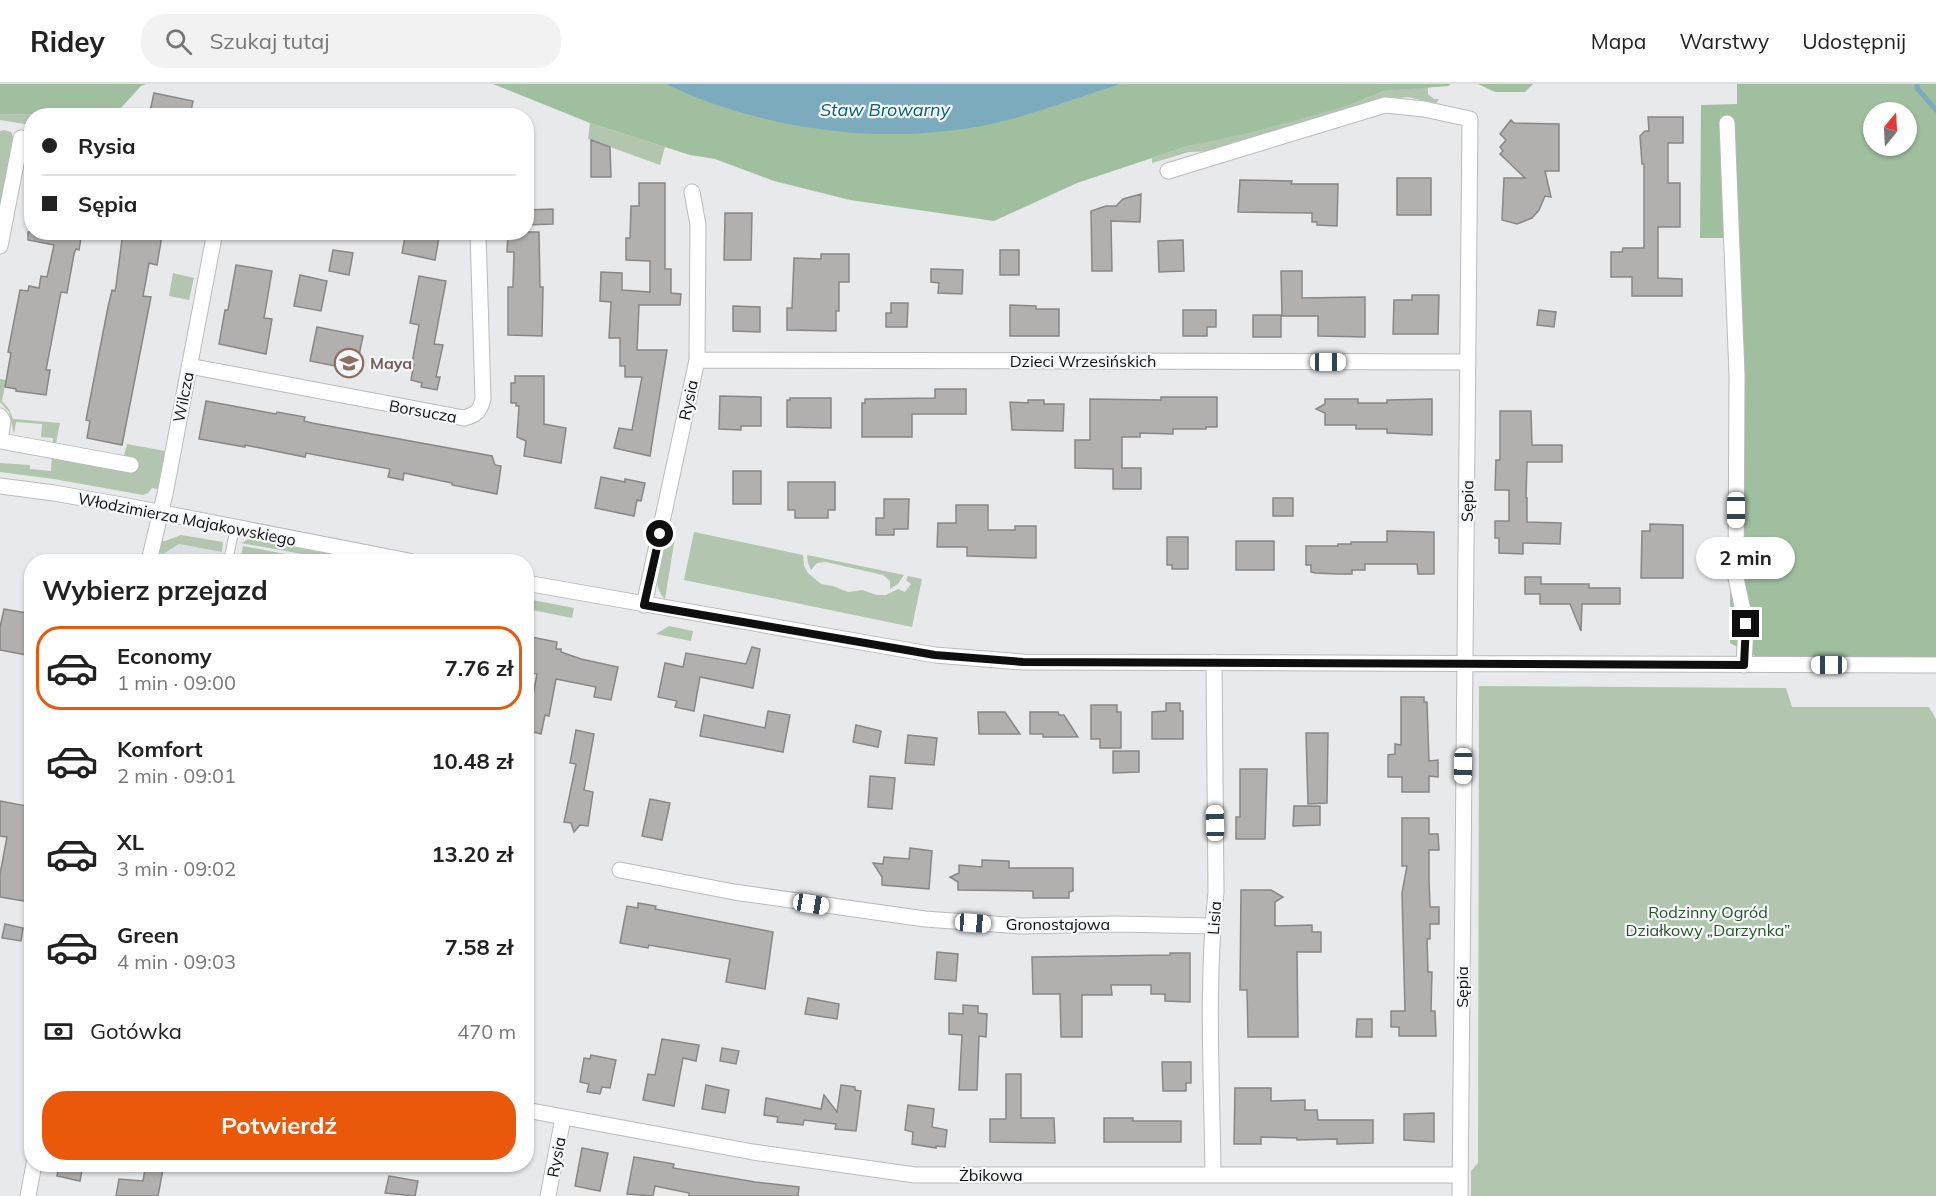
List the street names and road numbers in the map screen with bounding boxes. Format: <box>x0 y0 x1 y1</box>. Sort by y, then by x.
street label: Dzieci Wrzesińskich <box>1010 351 1156 371</box>
street label: Wilcza <box>168 370 198 424</box>
street label: Rysia <box>674 378 702 422</box>
street label: Borsucza <box>387 395 459 427</box>
street label: Sępia <box>1457 480 1477 522</box>
street label: Włodzimierza Majakowskiego <box>76 488 298 550</box>
street label: Lisia <box>1203 900 1225 936</box>
street label: Gronostajowa <box>1006 914 1110 934</box>
street label: Sępia <box>1452 966 1472 1008</box>
street label: Rysia <box>542 1135 570 1179</box>
street label: Żbikowa <box>959 1165 1023 1185</box>

